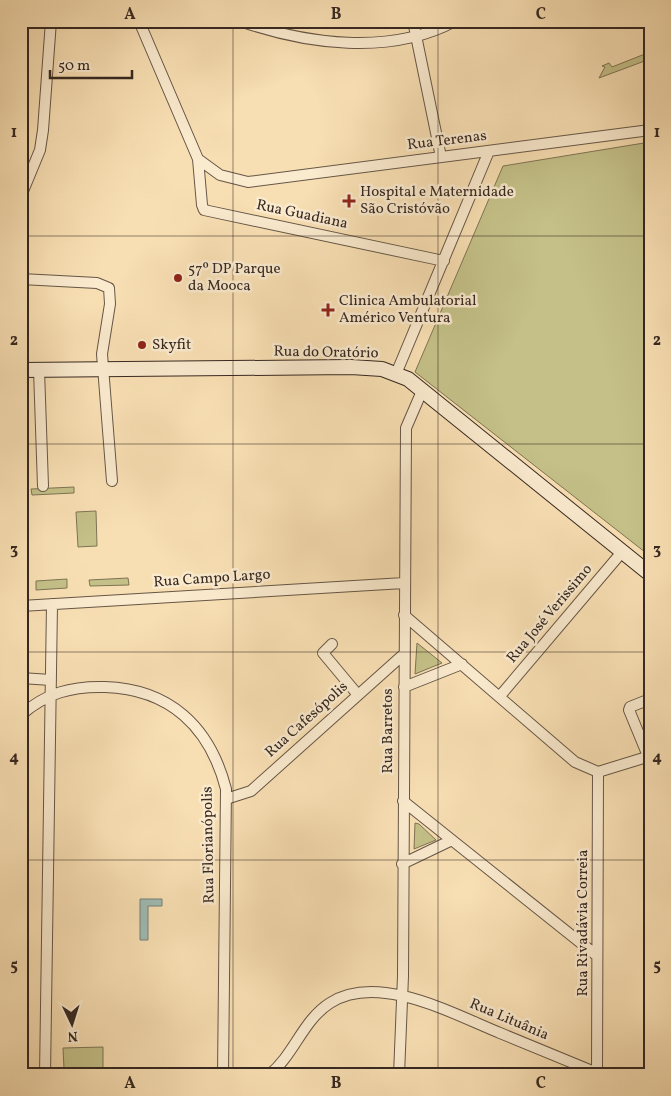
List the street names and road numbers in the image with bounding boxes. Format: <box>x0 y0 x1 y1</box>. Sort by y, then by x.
street label: Rua Terenas <box>406 126 488 156</box>
street label: Rua Guadiana <box>254 195 350 235</box>
street label: Rua do Oratório <box>273 342 379 364</box>
street label: Rua José Verissimo <box>502 560 598 668</box>
street label: Rua Campo Largo <box>153 564 271 594</box>
street label: Rua Cafesópolis <box>261 677 353 763</box>
street label: Rua Barretos <box>378 688 399 774</box>
street label: Rua Florianópolis <box>197 786 221 904</box>
street label: Rua Rivadávia Correia <box>573 849 594 997</box>
street label: Rua Lituânia <box>466 994 552 1046</box>

